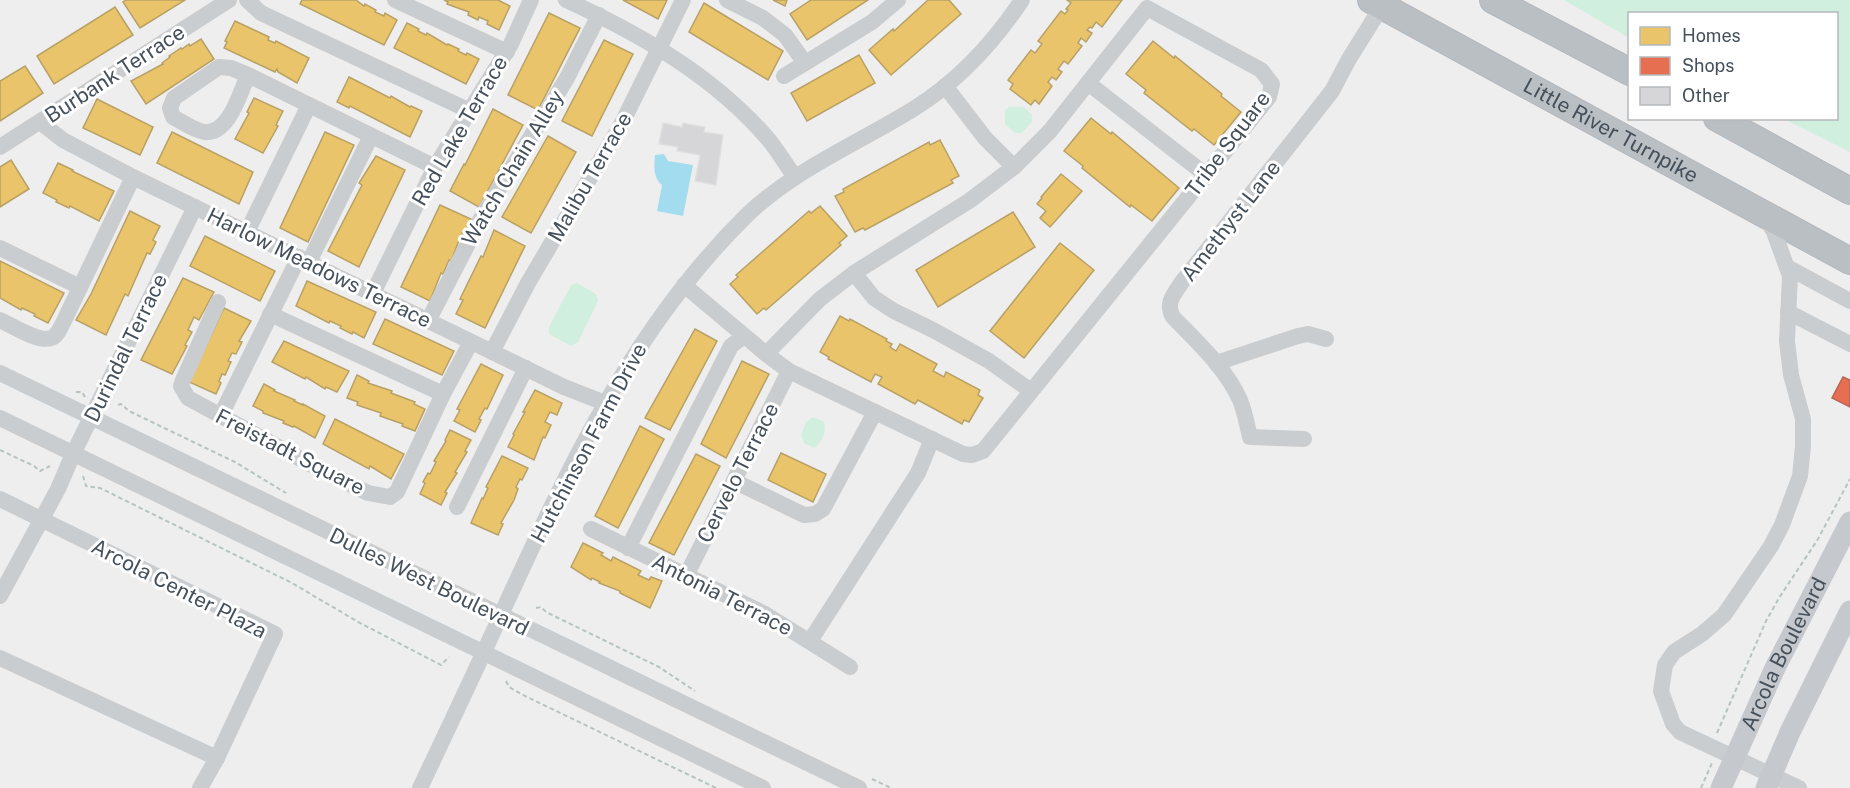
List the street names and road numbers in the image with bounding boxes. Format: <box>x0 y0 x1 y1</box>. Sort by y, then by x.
street label: Burbank Terrace <box>40 19 189 128</box>
street label: Red Lake Terrace <box>407 51 513 210</box>
street label: Little River Turnpike <box>1519 72 1703 188</box>
street label: Watch Chain Alley <box>456 85 569 250</box>
street label: Tribe Square <box>1180 86 1275 201</box>
street label: Malibu Terrace <box>542 108 637 246</box>
street label: Amethyst Lane <box>1176 155 1286 286</box>
street label: Harlow Meadows Terrace <box>203 202 435 333</box>
street label: Durindal Terrace <box>79 270 172 426</box>
street label: Hutchinson Farm Drive <box>525 339 652 547</box>
street label: Cervelo Terrace <box>692 399 784 547</box>
street label: Freistadt Square <box>212 403 369 500</box>
street label: Dulles West Boulevard <box>325 522 533 641</box>
street label: Arcola Center Plaza <box>87 534 271 644</box>
street label: Antonia Terrace <box>648 548 797 641</box>
street label: Arcola Boulevard <box>1735 573 1831 734</box>

